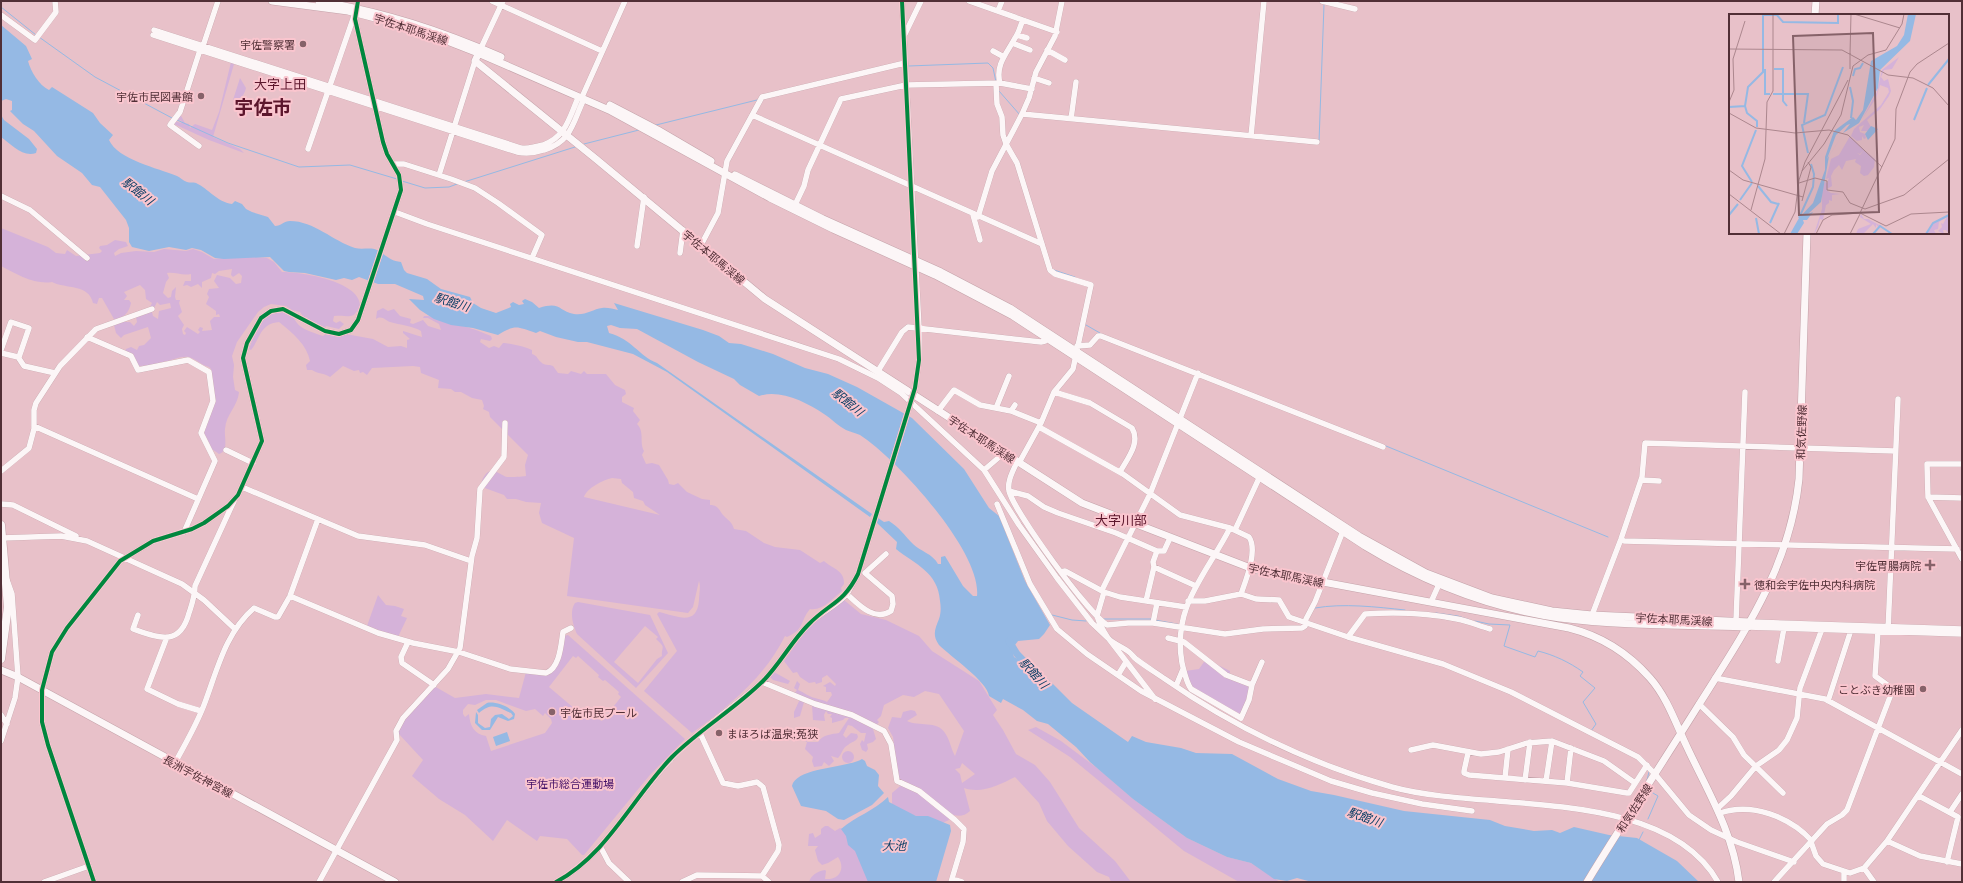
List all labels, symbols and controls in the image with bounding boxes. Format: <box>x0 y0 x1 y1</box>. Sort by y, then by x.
street label: 宇佐本耶馬渓線 <box>372 11 450 47</box>
inset map <box>1729 14 1949 234</box>
place label: 宇佐警察署 <box>240 38 295 51</box>
marker: 宇佐警察署 <box>298 39 308 49</box>
district label: 大字上田 <box>254 76 306 92</box>
place label: 宇佐市民図書館 <box>116 90 193 103</box>
marker: 宇佐市民図書館 <box>196 91 206 101</box>
district label: 宇佐市 <box>234 95 292 118</box>
water label: 駅館川 <box>119 174 158 209</box>
street label: 宇佐本耶馬渓線 <box>680 227 748 287</box>
water label: 駅館川 <box>433 290 473 315</box>
water label: 駅館川 <box>829 385 868 420</box>
street label: 和気佐野線 <box>1794 404 1808 460</box>
street label: 宇佐本耶馬渓線 <box>946 413 1018 465</box>
district label: 大字川部 <box>1095 512 1147 528</box>
place label: 宇佐胃腸病院 <box>1855 559 1921 572</box>
marker: 宇佐胃腸病院 <box>1924 559 1936 571</box>
street label: 宇佐本耶馬渓線 <box>1247 561 1325 589</box>
marker: 徳和会宇佐中央内科病院 <box>1739 578 1751 590</box>
place label: 徳和会宇佐中央内科病院 <box>1754 578 1875 591</box>
street label: 宇佐本耶馬渓線 <box>1635 610 1713 628</box>
water label: 駅館川 <box>1016 655 1053 693</box>
place label: ことぶき幼稚園 <box>1838 683 1915 696</box>
marker: ことぶき幼稚園 <box>1918 684 1928 694</box>
place label: 宇佐市民プール <box>560 706 637 719</box>
marker: 宇佐市民プール <box>547 707 557 717</box>
place label: まほろば温泉;菟狭 <box>727 727 818 740</box>
marker: まほろば温泉;菟狭 <box>714 728 724 738</box>
street label: 長洲宇佐神宮線 <box>161 752 235 800</box>
park label: 宇佐市総合運動場 <box>526 777 614 790</box>
street label: 和気佐野線 <box>1614 781 1654 835</box>
water label: 駅館川 <box>1346 804 1386 831</box>
water label: 大池 <box>882 838 907 853</box>

